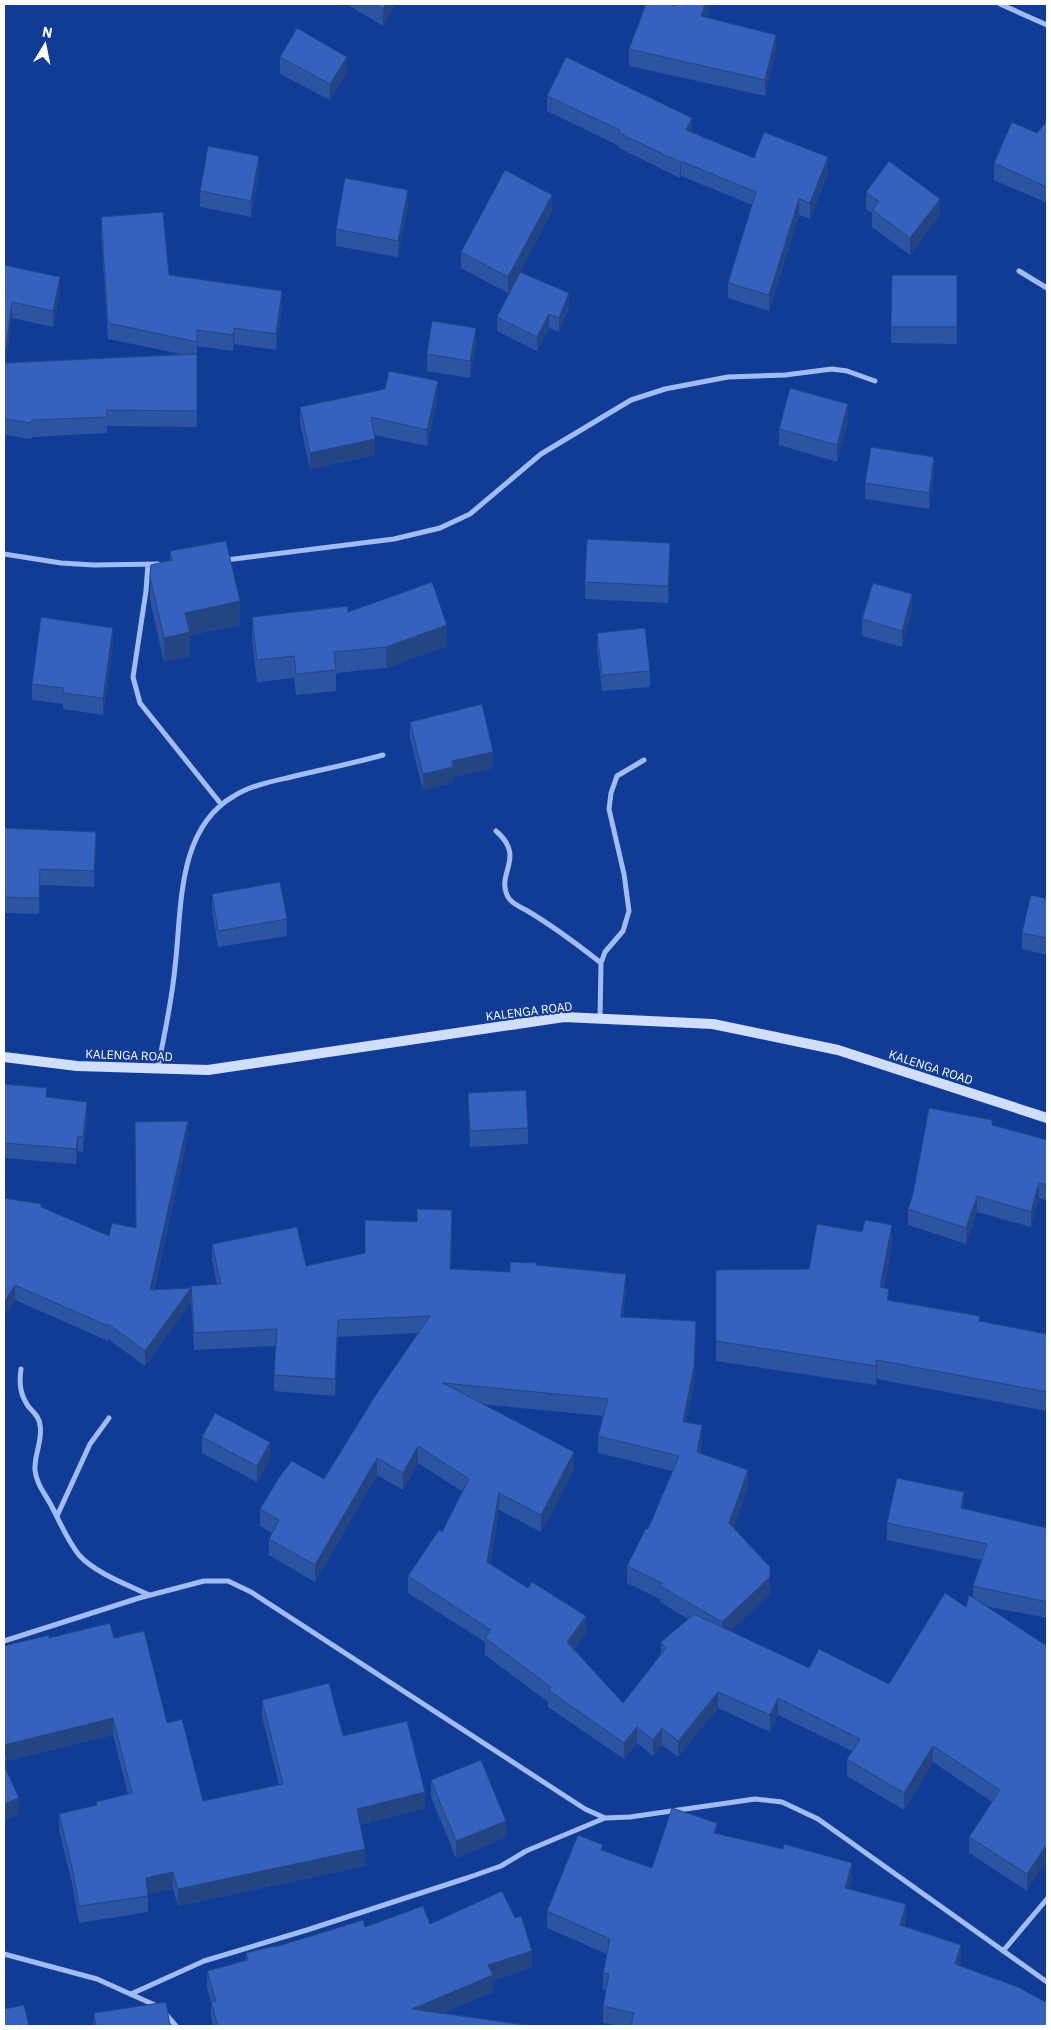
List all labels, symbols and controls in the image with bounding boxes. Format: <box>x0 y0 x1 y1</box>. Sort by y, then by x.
north arrow <box>20 20 70 70</box>
text: N <box>41 22 54 42</box>
street label: KALENGA ROAD <box>485 998 573 1024</box>
street label: KALENGA ROAD <box>85 1046 173 1064</box>
street label: KALENGA ROAD <box>887 1046 975 1088</box>

